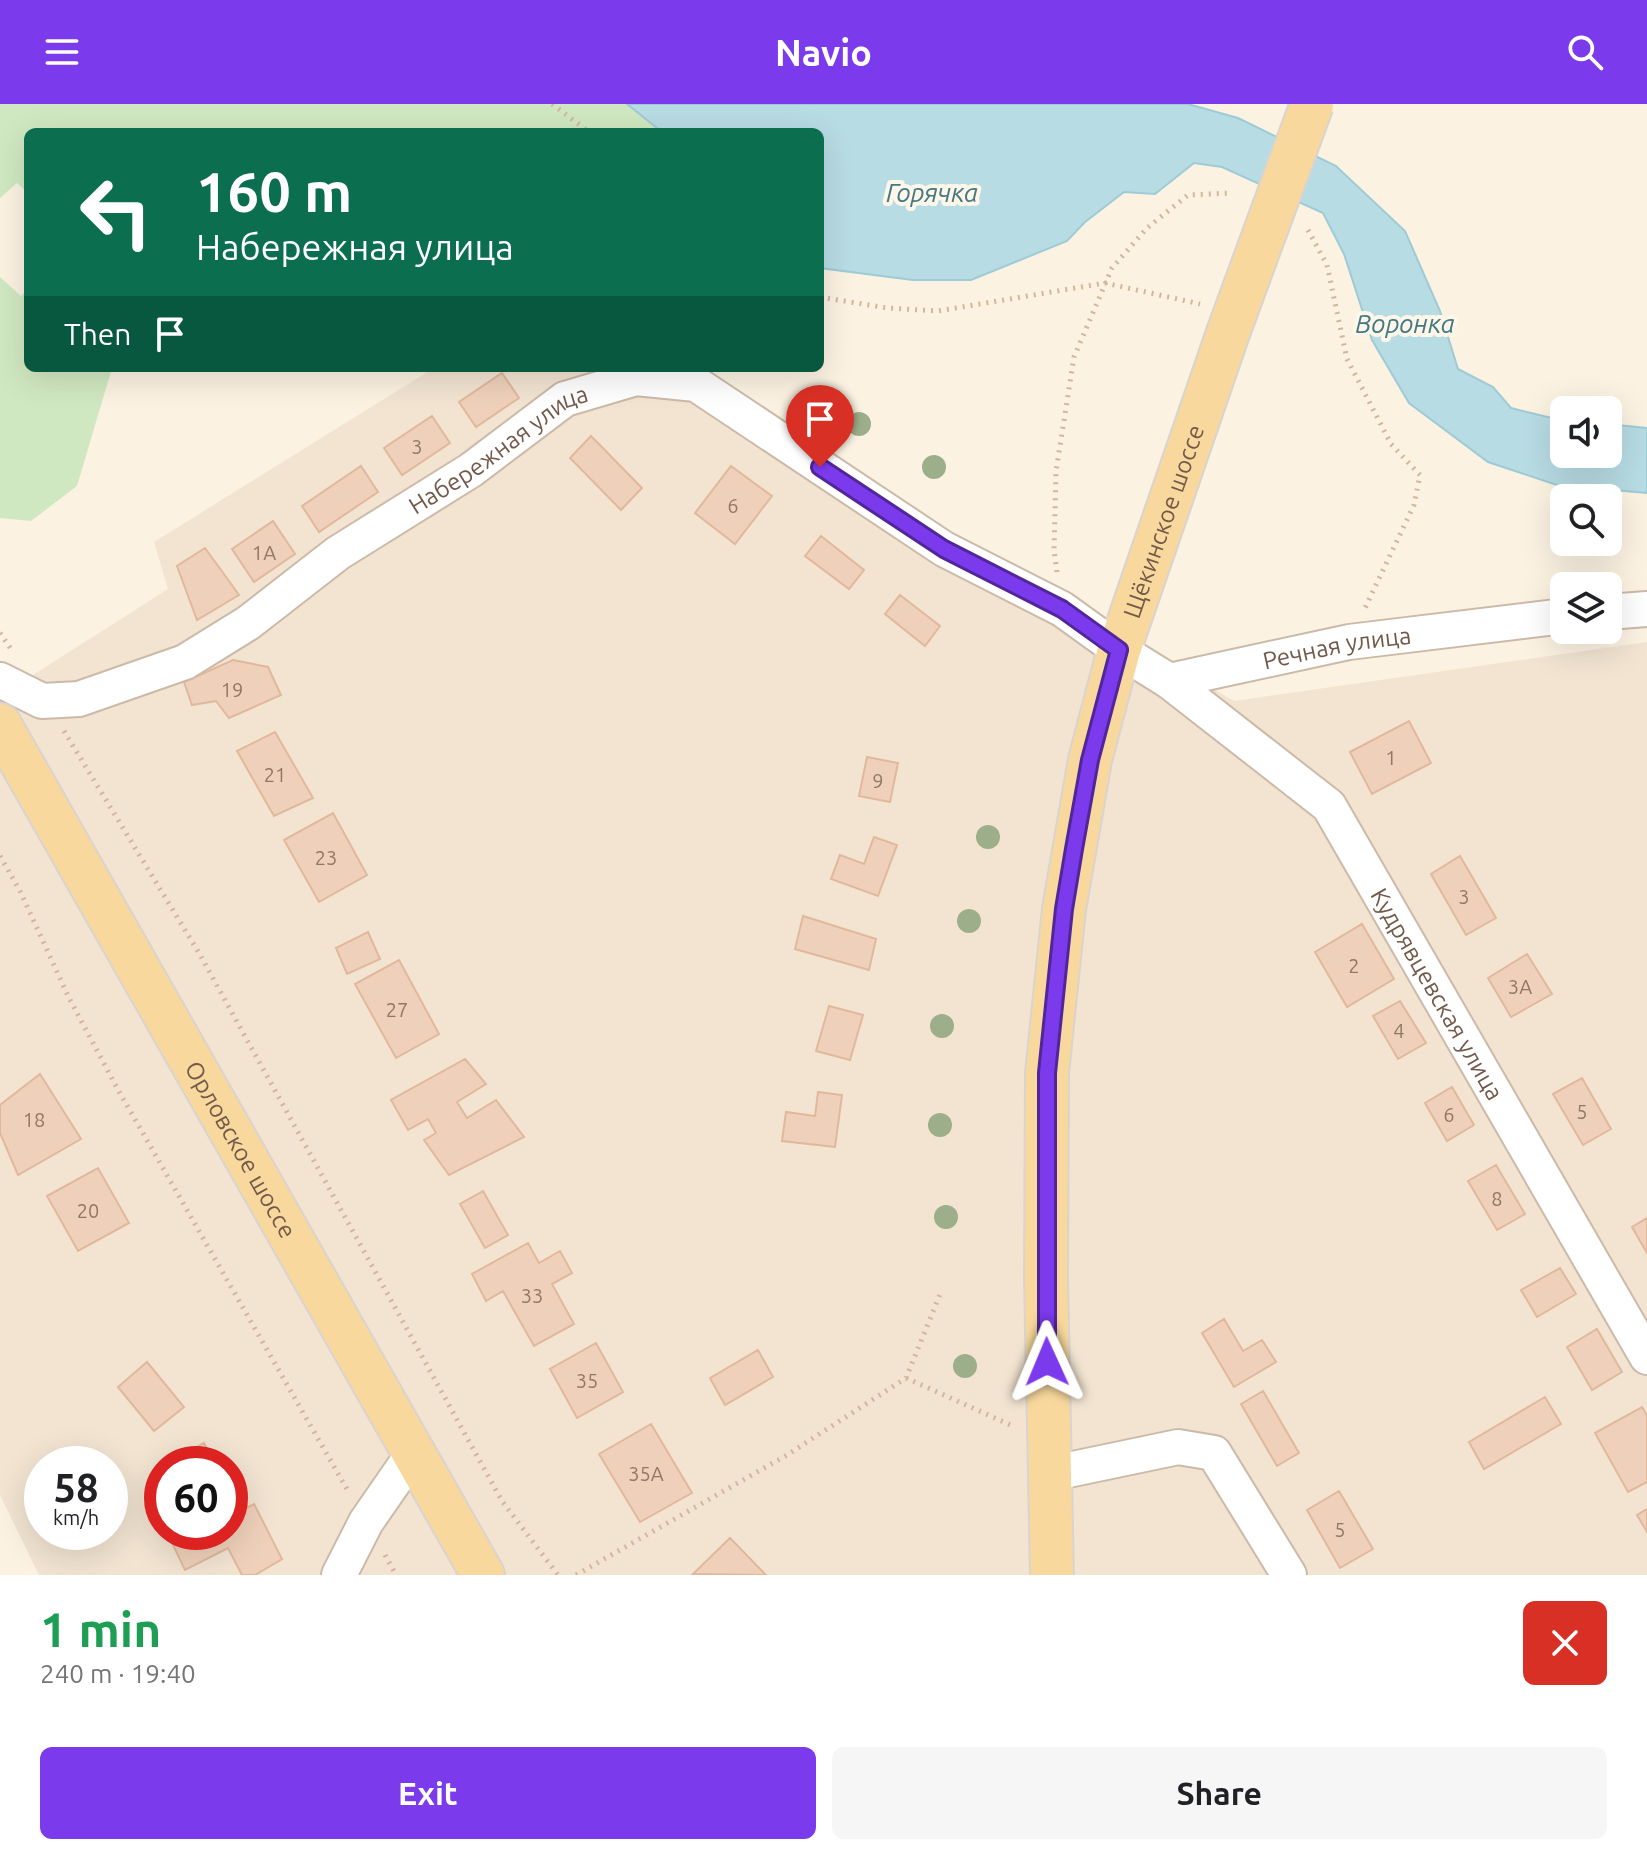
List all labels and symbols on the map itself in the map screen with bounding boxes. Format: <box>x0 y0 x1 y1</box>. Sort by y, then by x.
water label: Горячка <box>886 178 978 207</box>
water label: Воронка <box>1355 309 1455 338</box>
street label: Набережная улица <box>403 380 591 519</box>
pin <box>786 385 854 467</box>
street label: Щёкинское шоссе <box>1118 421 1209 621</box>
house number: 3 <box>411 435 423 458</box>
house number: 6 <box>727 494 739 517</box>
house number: 1А <box>252 541 276 564</box>
street label: Речная улица <box>1260 621 1413 674</box>
house number: 19 <box>221 678 243 701</box>
house number: 1 <box>1385 746 1397 769</box>
house number: 21 <box>264 763 286 786</box>
house number: 9 <box>872 769 884 792</box>
house number: 23 <box>315 846 337 869</box>
street label: Кудрявцевская улица <box>1366 883 1509 1104</box>
house number: 3 <box>1458 885 1470 908</box>
house number: 2 <box>1348 954 1360 977</box>
house number: 3А <box>1508 975 1532 998</box>
house number: 27 <box>386 998 408 1021</box>
house number: 4 <box>1393 1019 1405 1042</box>
street label: Орловское шоссе <box>180 1056 302 1242</box>
house number: 5 <box>1576 1100 1588 1123</box>
house number: 6 <box>1443 1103 1455 1126</box>
house number: 18 <box>23 1108 45 1131</box>
house number: 8 <box>1491 1187 1503 1210</box>
house number: 20 <box>77 1199 99 1222</box>
house number: 33 <box>521 1284 543 1307</box>
position arrow <box>1005 1320 1089 1404</box>
house number: 35 <box>576 1369 598 1392</box>
speed limit sign: 60 <box>144 1446 248 1550</box>
house number: 35А <box>628 1462 664 1485</box>
house number: 5 <box>1334 1518 1346 1541</box>

